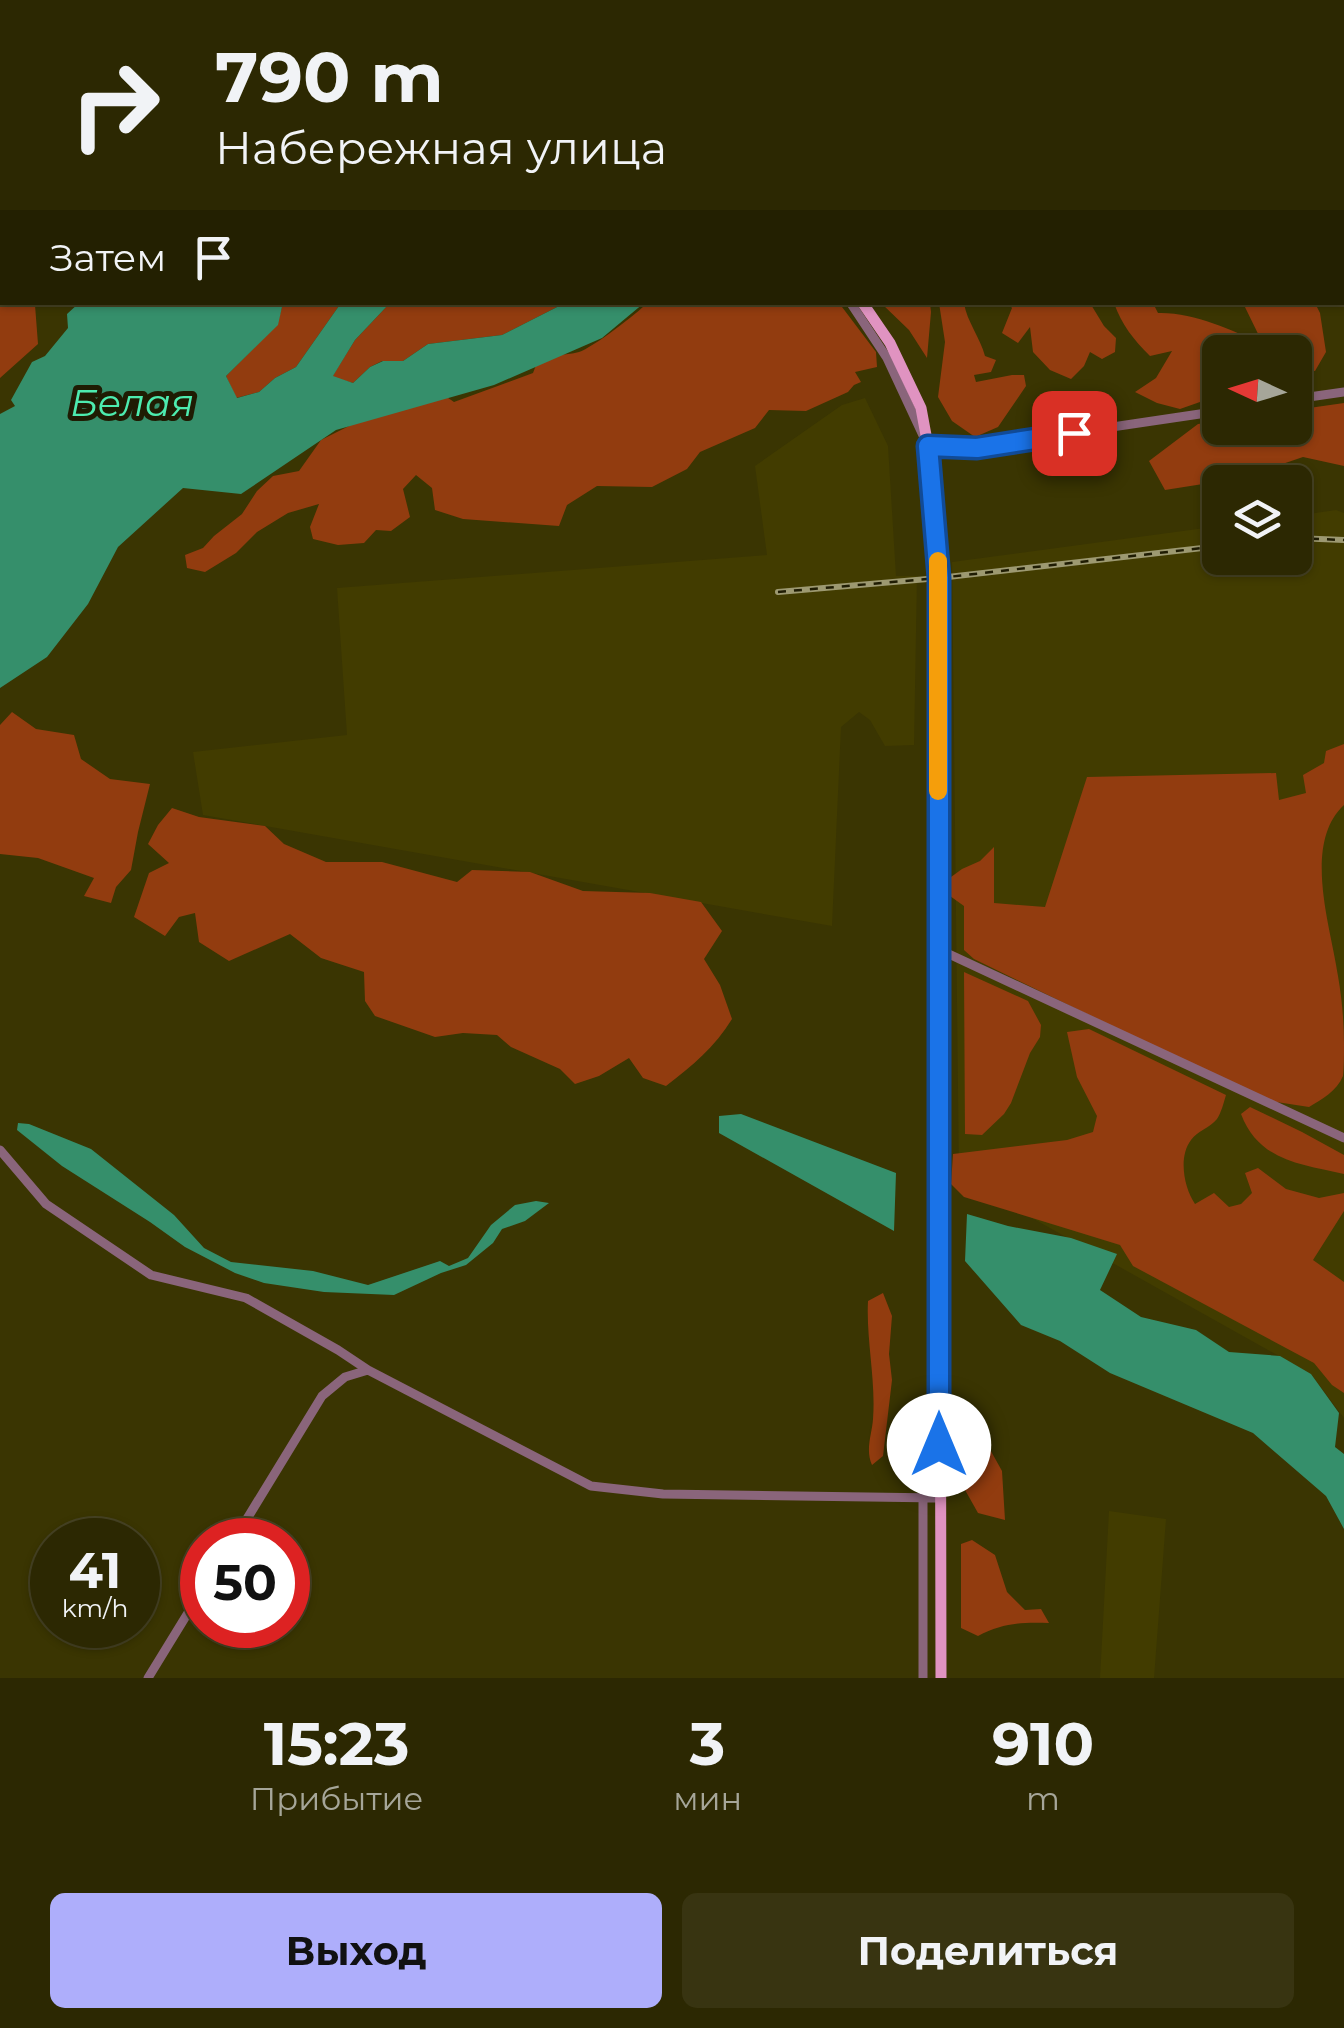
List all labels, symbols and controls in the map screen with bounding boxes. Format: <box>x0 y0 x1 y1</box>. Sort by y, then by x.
text: 790 m <box>215 34 444 120</box>
icon: right <box>50 40 180 170</box>
text: Набережная улица <box>215 120 667 175</box>
icon: arrive <box>186 230 241 285</box>
text: Затем <box>50 234 166 281</box>
north arrow <box>1202 335 1312 445</box>
map controls <box>1202 335 1312 575</box>
water label: Белая <box>70 379 194 426</box>
pin <box>1032 391 1117 476</box>
icon: arrive <box>1047 406 1102 461</box>
button: layers <box>1202 465 1312 575</box>
position arrow <box>887 1393 991 1497</box>
speed limit sign: 50 <box>180 1518 310 1648</box>
text: 41 <box>69 1540 121 1601</box>
text: km/h <box>62 1593 128 1623</box>
text: 15:23 <box>264 1707 410 1780</box>
text: 3 <box>690 1707 725 1780</box>
text: 910 <box>992 1707 1094 1780</box>
text: Прибытие <box>250 1779 423 1818</box>
text: мин <box>673 1779 742 1818</box>
text: m <box>1026 1779 1060 1818</box>
button: Выход <box>50 1893 662 2008</box>
button: Поделиться <box>682 1893 1294 2008</box>

